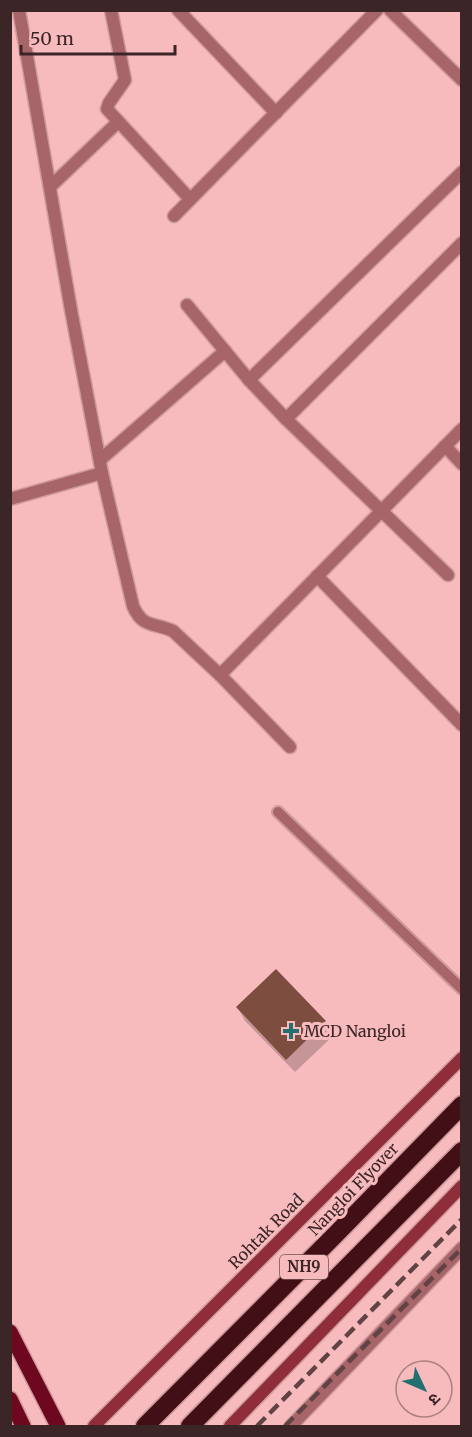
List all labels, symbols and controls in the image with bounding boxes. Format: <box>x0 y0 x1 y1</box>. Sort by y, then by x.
scale bar <box>21 18 176 56</box>
text: 50 m <box>30 27 74 50</box>
place label: MCD Nangloi <box>304 1021 406 1041</box>
marker: MCD Nangloi <box>282 1022 300 1040</box>
street label: Nangloi Flyover <box>304 1138 402 1240</box>
street label: Rohtak Road <box>224 1189 308 1273</box>
road number: NH9 <box>280 1255 328 1279</box>
north arrow <box>394 1359 454 1419</box>
text: उ <box>424 1389 445 1410</box>

